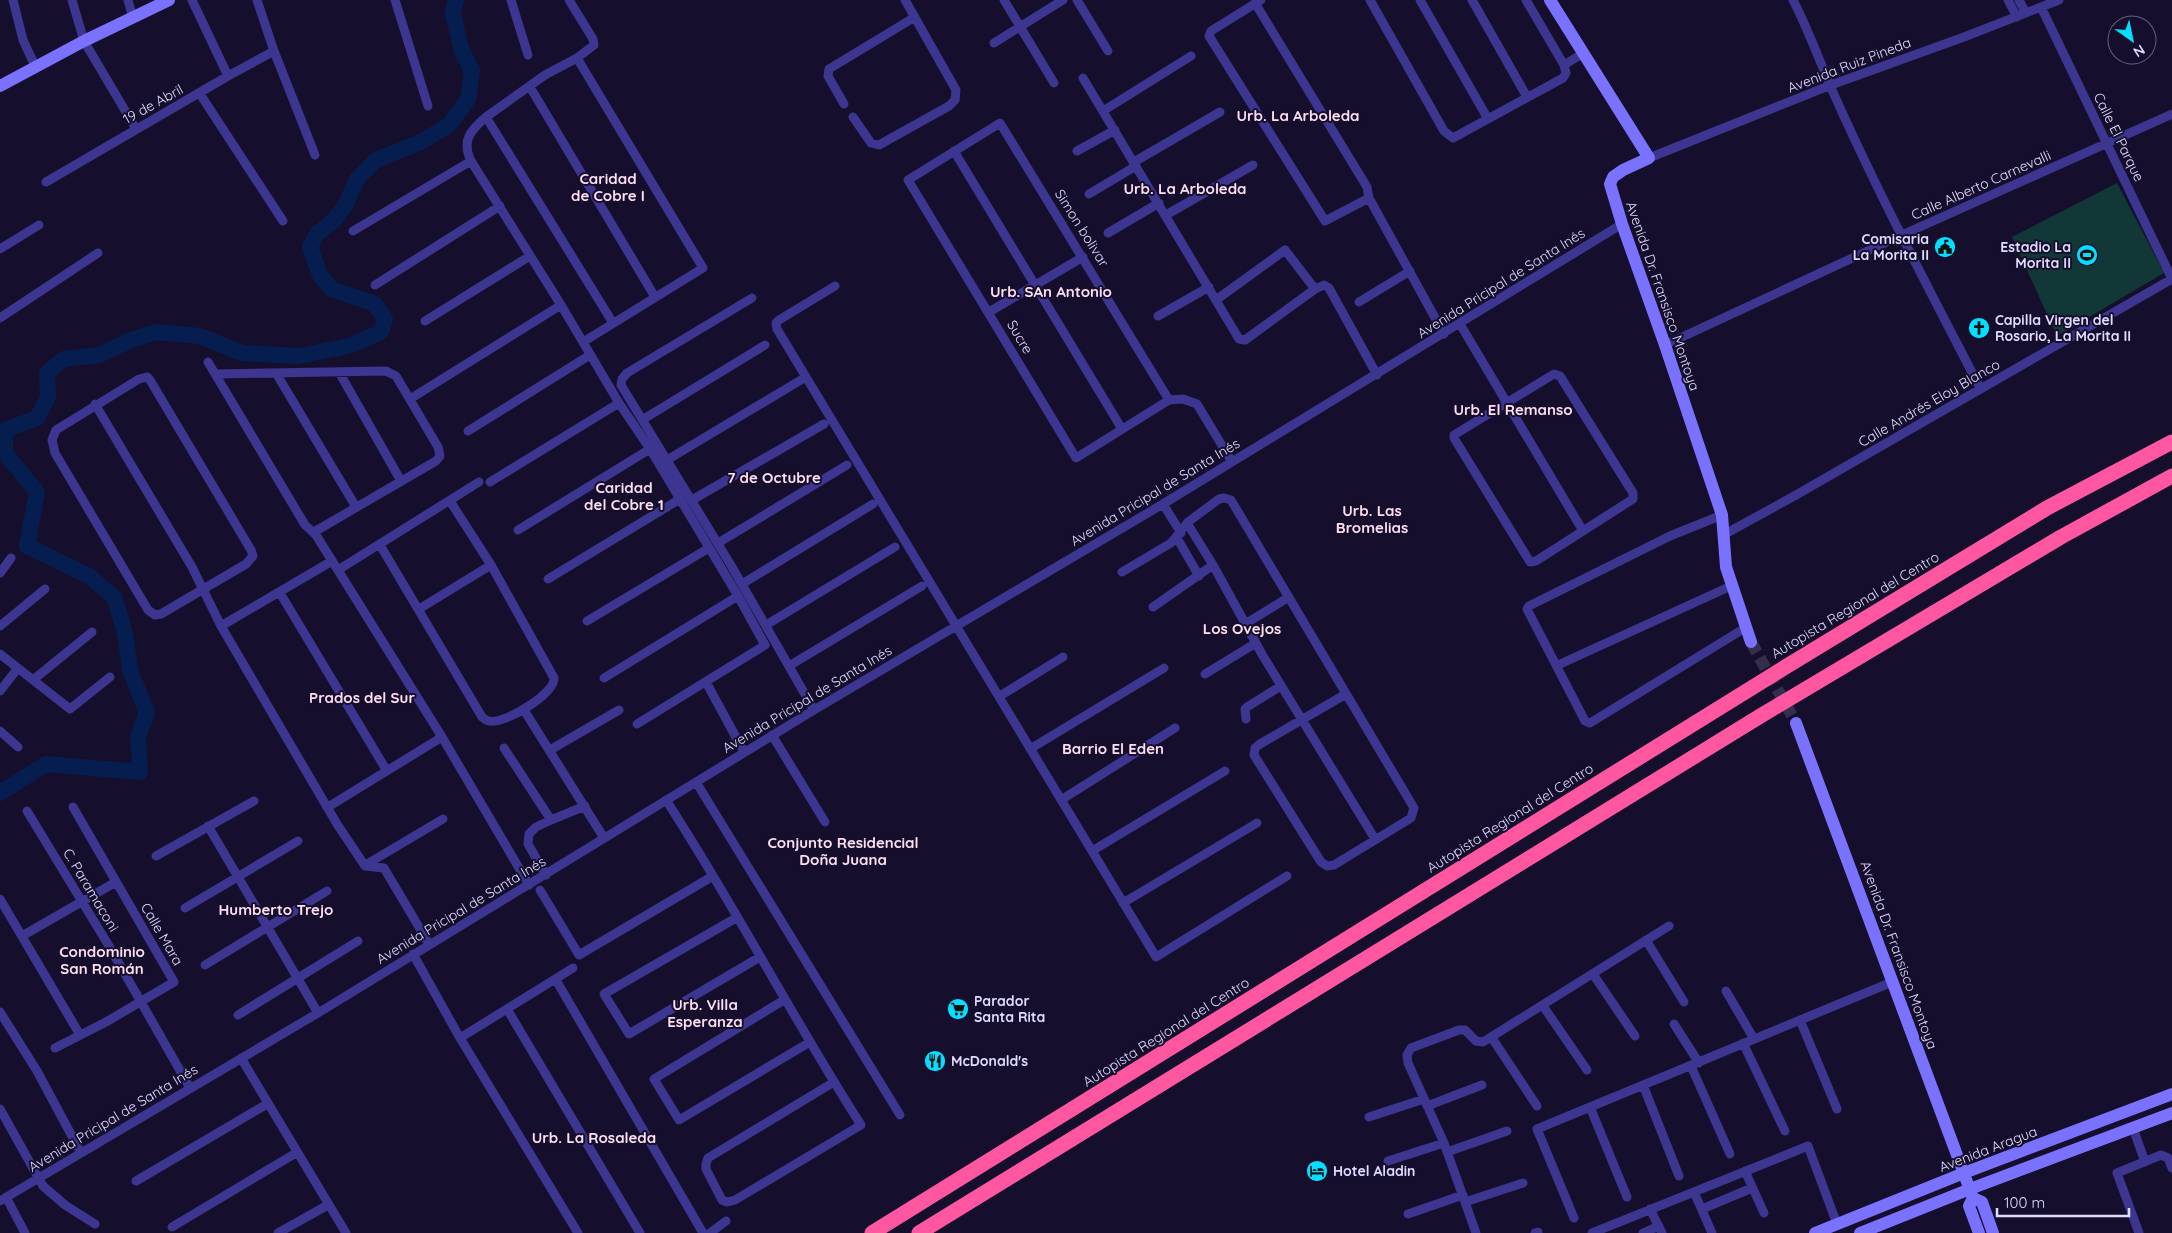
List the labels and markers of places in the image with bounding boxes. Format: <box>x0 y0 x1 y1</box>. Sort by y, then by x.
place label: Comisaria La Morita II <box>1853 230 1929 264</box>
public building icon: Comisaria La Morita II <box>1933 235 1957 259</box>
place label: Estadio La Morita II <box>2000 238 2071 272</box>
sports icon: Estadio La Morita II <box>2075 243 2099 267</box>
place label: Capilla Virgen del Rosario, La Morita II <box>1995 311 2131 345</box>
church icon: Capilla Virgen del Rosario, La Morita II <box>1967 316 1991 340</box>
place label: Parador Santa Rita <box>974 992 1045 1026</box>
supermarket icon: Parador Santa Rita <box>946 997 970 1021</box>
restaurant icon: McDonald's <box>923 1049 947 1073</box>
place label: McDonald's <box>951 1052 1028 1070</box>
hotel icon: Hotel Aladin <box>1305 1159 1329 1183</box>
place label: Hotel Aladin <box>1333 1162 1415 1180</box>

